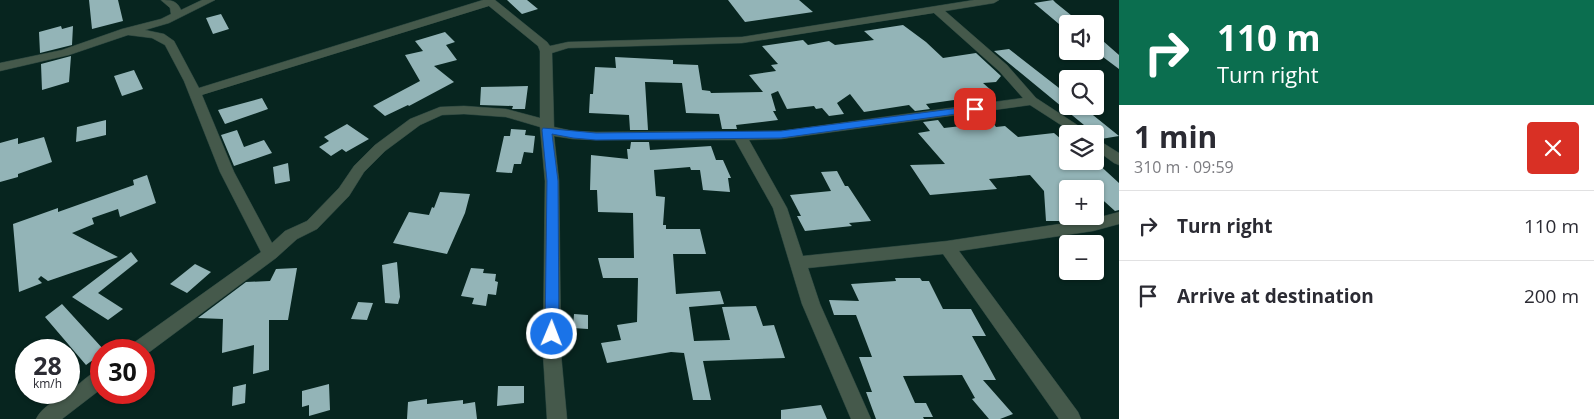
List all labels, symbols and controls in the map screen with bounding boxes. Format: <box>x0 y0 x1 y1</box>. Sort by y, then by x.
text: 110 m <box>1217 14 1321 61</box>
map controls <box>1059 15 1104 280</box>
button: sound <box>1059 15 1104 60</box>
icon: right <box>1134 20 1199 85</box>
text: Turn right <box>1217 59 1319 89</box>
button: search <box>1059 70 1104 115</box>
pin <box>954 88 996 130</box>
icon: arrive <box>961 95 989 123</box>
text: 1 min <box>1134 116 1217 157</box>
button: close <box>1527 122 1579 174</box>
button: layers <box>1059 125 1104 170</box>
text: 310 m · 09:59 <box>1134 156 1234 178</box>
button: + <box>1059 180 1104 225</box>
icon: right <box>1134 212 1162 240</box>
text: Turn right <box>1177 213 1272 239</box>
text: 110 m <box>1524 213 1579 239</box>
button: − <box>1059 235 1104 280</box>
icon: arrive <box>1134 282 1162 310</box>
text: Arrive at destination <box>1177 283 1374 309</box>
text: 200 m <box>1524 283 1579 309</box>
position arrow <box>525 307 577 359</box>
speed limit sign: 30 <box>90 339 155 404</box>
text: 28 <box>33 348 62 382</box>
text: km/h <box>33 375 62 392</box>

